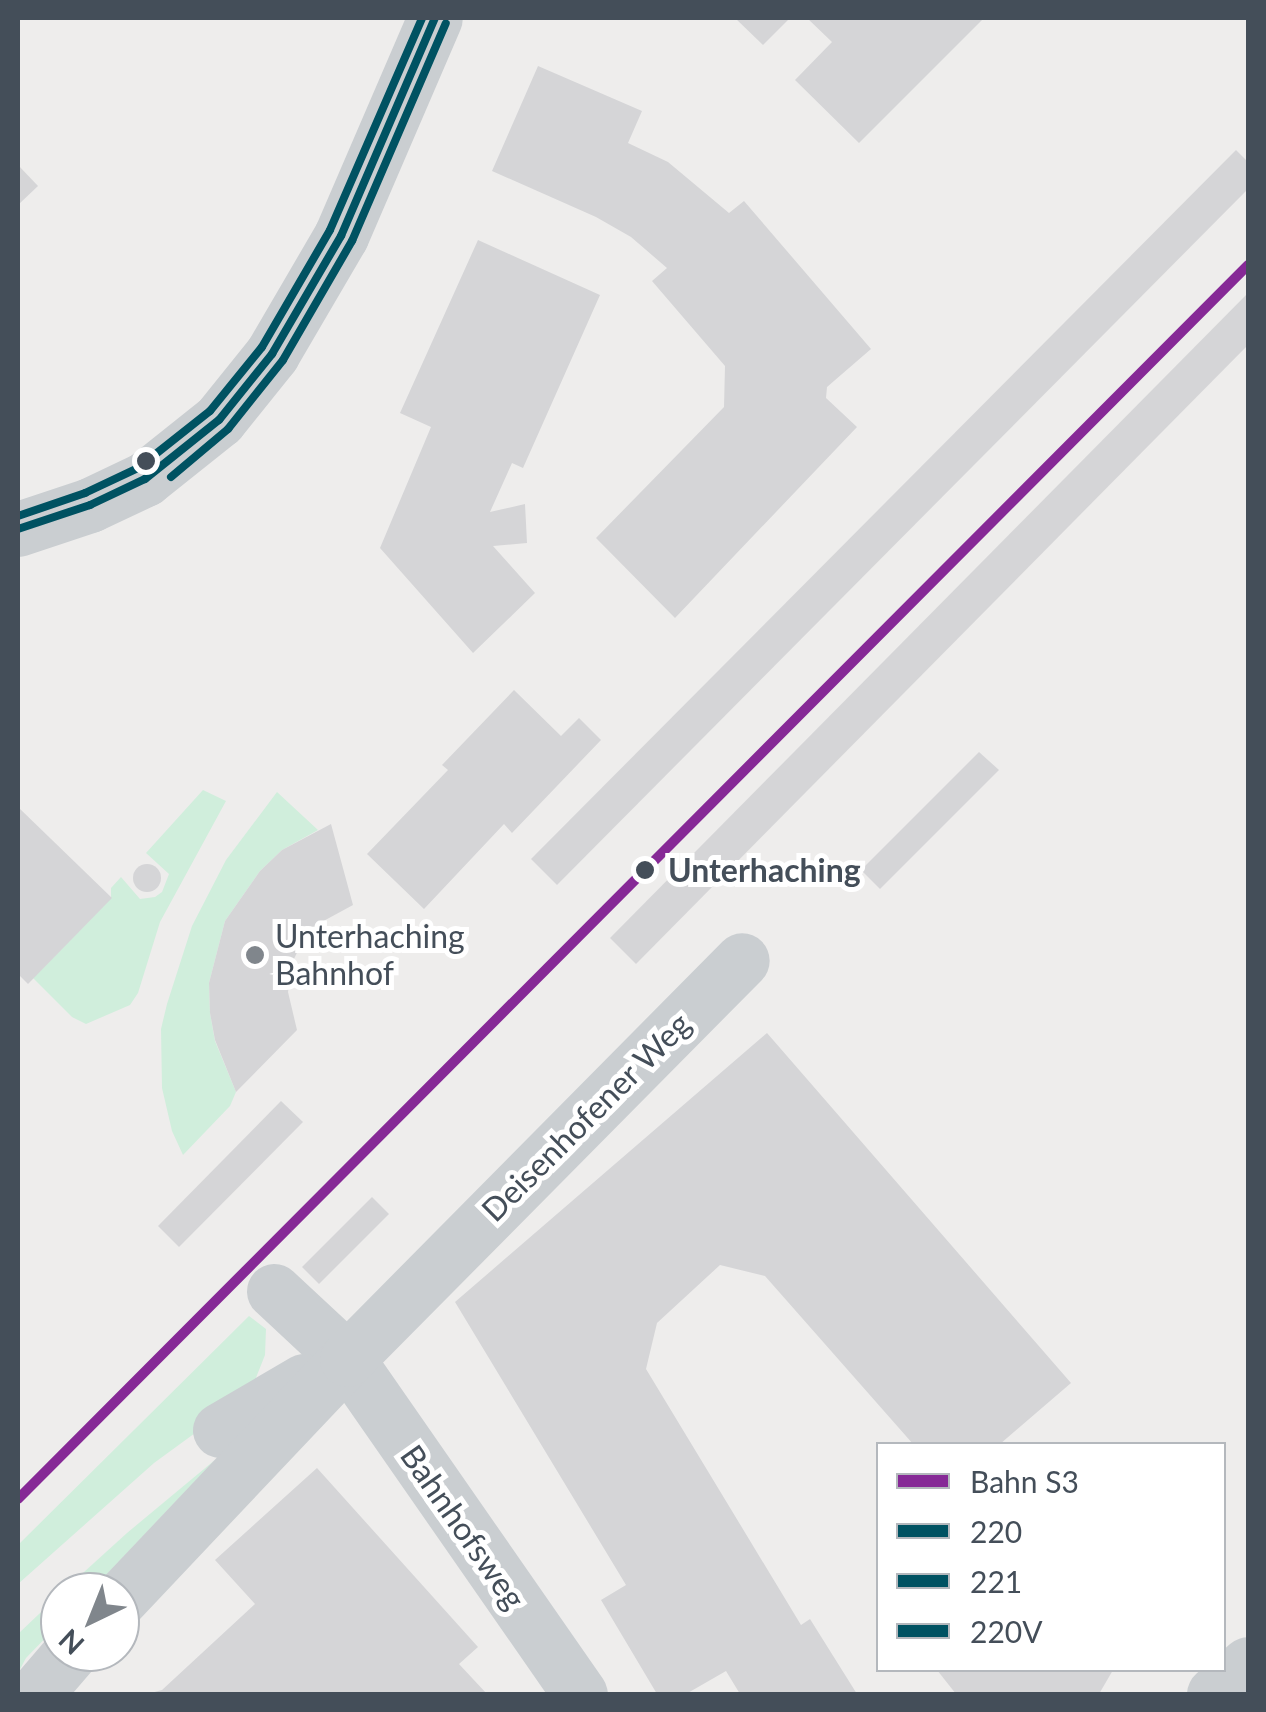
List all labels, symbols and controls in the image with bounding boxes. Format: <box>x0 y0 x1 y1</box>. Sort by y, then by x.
unlabelled marker <box>136 451 156 471</box>
place label: Unterhaching <box>668 851 861 889</box>
marker: Unterhaching <box>632 857 658 883</box>
place label: Unterhaching Bahnhof <box>275 918 465 993</box>
marker: Unterhaching Bahnhof <box>244 944 266 966</box>
street label: Deisenhofener Weg <box>473 1004 699 1230</box>
street label: Bahnhofsweg <box>392 1438 534 1616</box>
legend <box>876 1442 1226 1672</box>
text: Bahn S3 <box>970 1463 1079 1499</box>
text: 220 <box>970 1513 1022 1549</box>
text: 221 <box>970 1563 1022 1599</box>
north arrow <box>40 1572 140 1672</box>
text: 220V <box>970 1613 1043 1649</box>
text: N <box>51 1623 90 1662</box>

